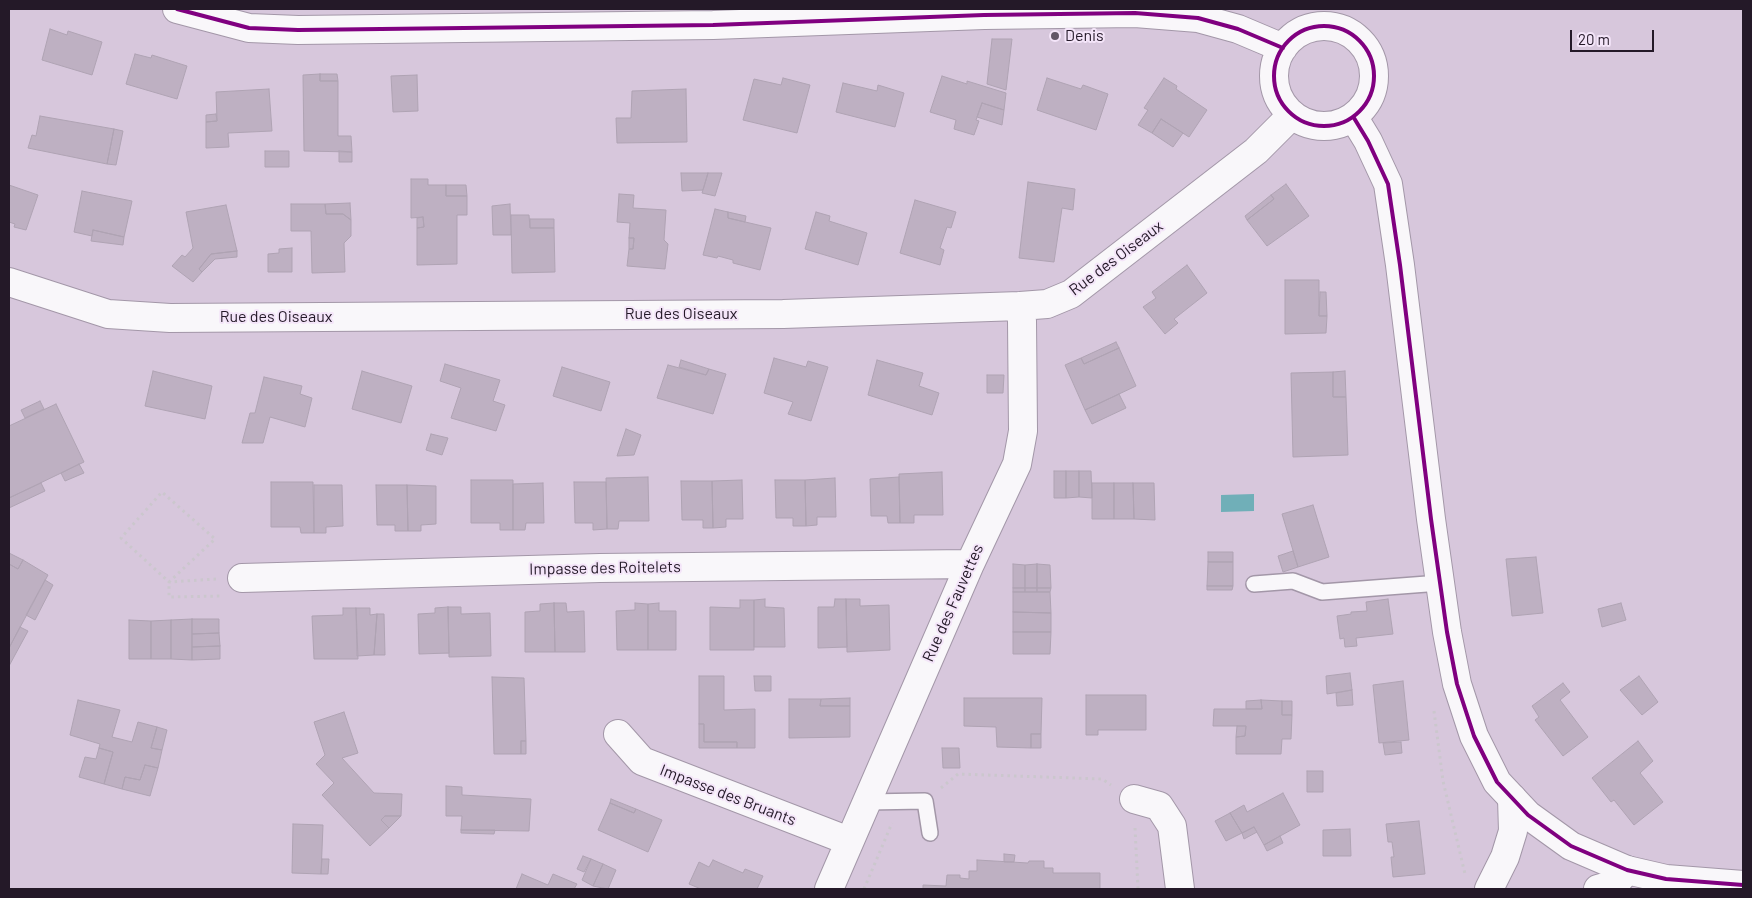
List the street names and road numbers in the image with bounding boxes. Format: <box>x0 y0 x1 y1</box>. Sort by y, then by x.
street label: Rue des Oiseaux <box>1065 216 1167 300</box>
street label: Rue des Oiseaux <box>625 304 737 324</box>
street label: Rue des Oiseaux <box>220 307 332 327</box>
street label: Rue des Fauvettes <box>918 541 988 665</box>
street label: Impasse des Roitelets <box>529 557 681 579</box>
street label: Impasse des Bruants <box>657 760 799 830</box>

